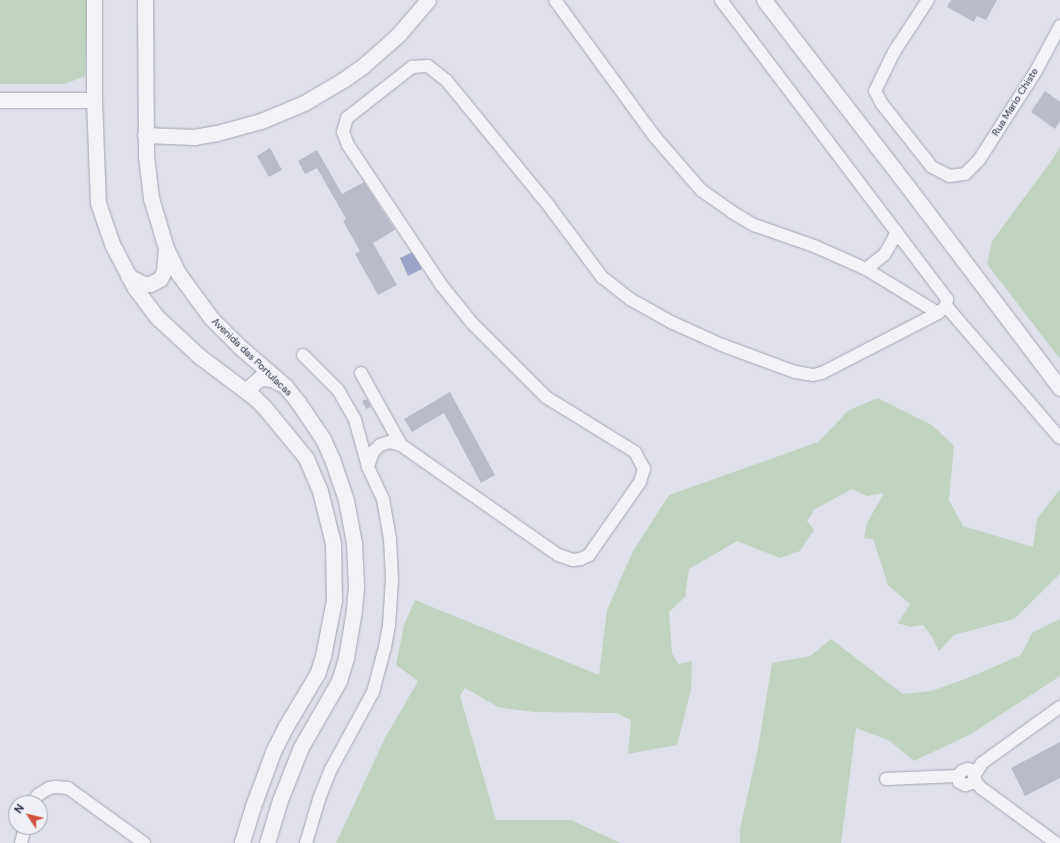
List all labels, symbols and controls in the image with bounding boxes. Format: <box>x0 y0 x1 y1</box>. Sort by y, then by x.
street label: Rua Mario Chiste <box>989 66 1041 138</box>
street label: Avenida das Portulacas <box>209 315 295 399</box>
north arrow <box>8 795 48 835</box>
text: N <box>11 801 27 816</box>

